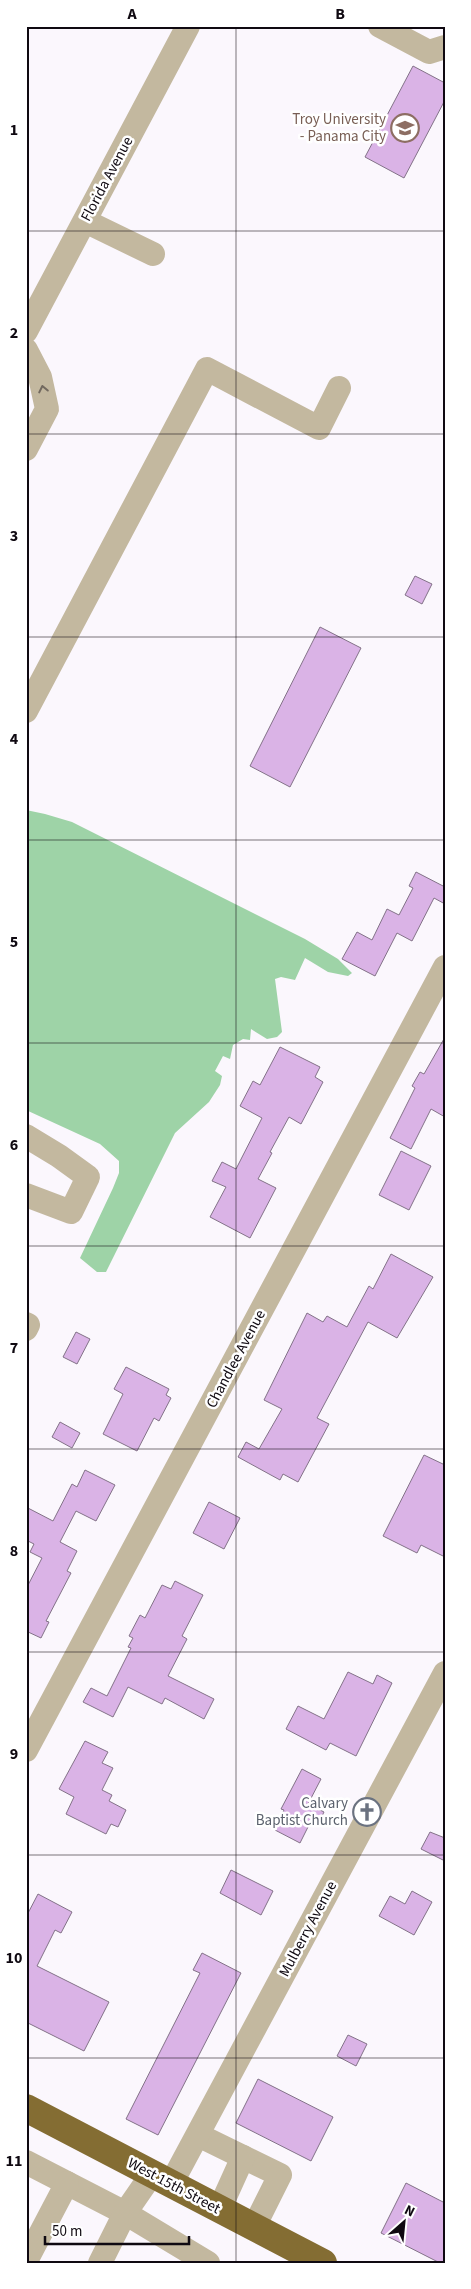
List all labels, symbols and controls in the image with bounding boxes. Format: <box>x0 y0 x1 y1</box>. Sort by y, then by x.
text: A <box>126 3 137 25</box>
text: B <box>335 3 345 25</box>
place label: Troy University - Panama City <box>292 109 386 147</box>
school or university icon: Troy University - Panama City <box>390 113 420 143</box>
text: 1 <box>10 119 18 141</box>
street label: Florida Avenue <box>76 133 138 225</box>
text: 2 <box>10 322 18 344</box>
one-way arrow <box>38 384 49 393</box>
text: 3 <box>10 525 18 547</box>
text: 4 <box>10 728 19 750</box>
text: 5 <box>10 931 18 953</box>
text: 6 <box>10 1134 18 1156</box>
street label: Chandlee Avenue <box>201 1306 271 1412</box>
text: 7 <box>10 1337 18 1359</box>
text: 8 <box>10 1540 18 1562</box>
text: 9 <box>10 1743 18 1765</box>
place label: Calvary Baptist Church <box>256 1793 348 1831</box>
church icon: Calvary Baptist Church <box>352 1797 382 1827</box>
street label: Mulberry Avenue <box>274 1877 342 1981</box>
text: 10 <box>6 1947 22 1969</box>
text: 11 <box>6 2150 22 2172</box>
street label: West 15th Street <box>124 2153 224 2219</box>
north arrow <box>378 2196 428 2246</box>
text: N <box>401 2200 418 2222</box>
scale bar <box>45 2214 189 2246</box>
text: 50 m <box>52 2221 82 2242</box>

